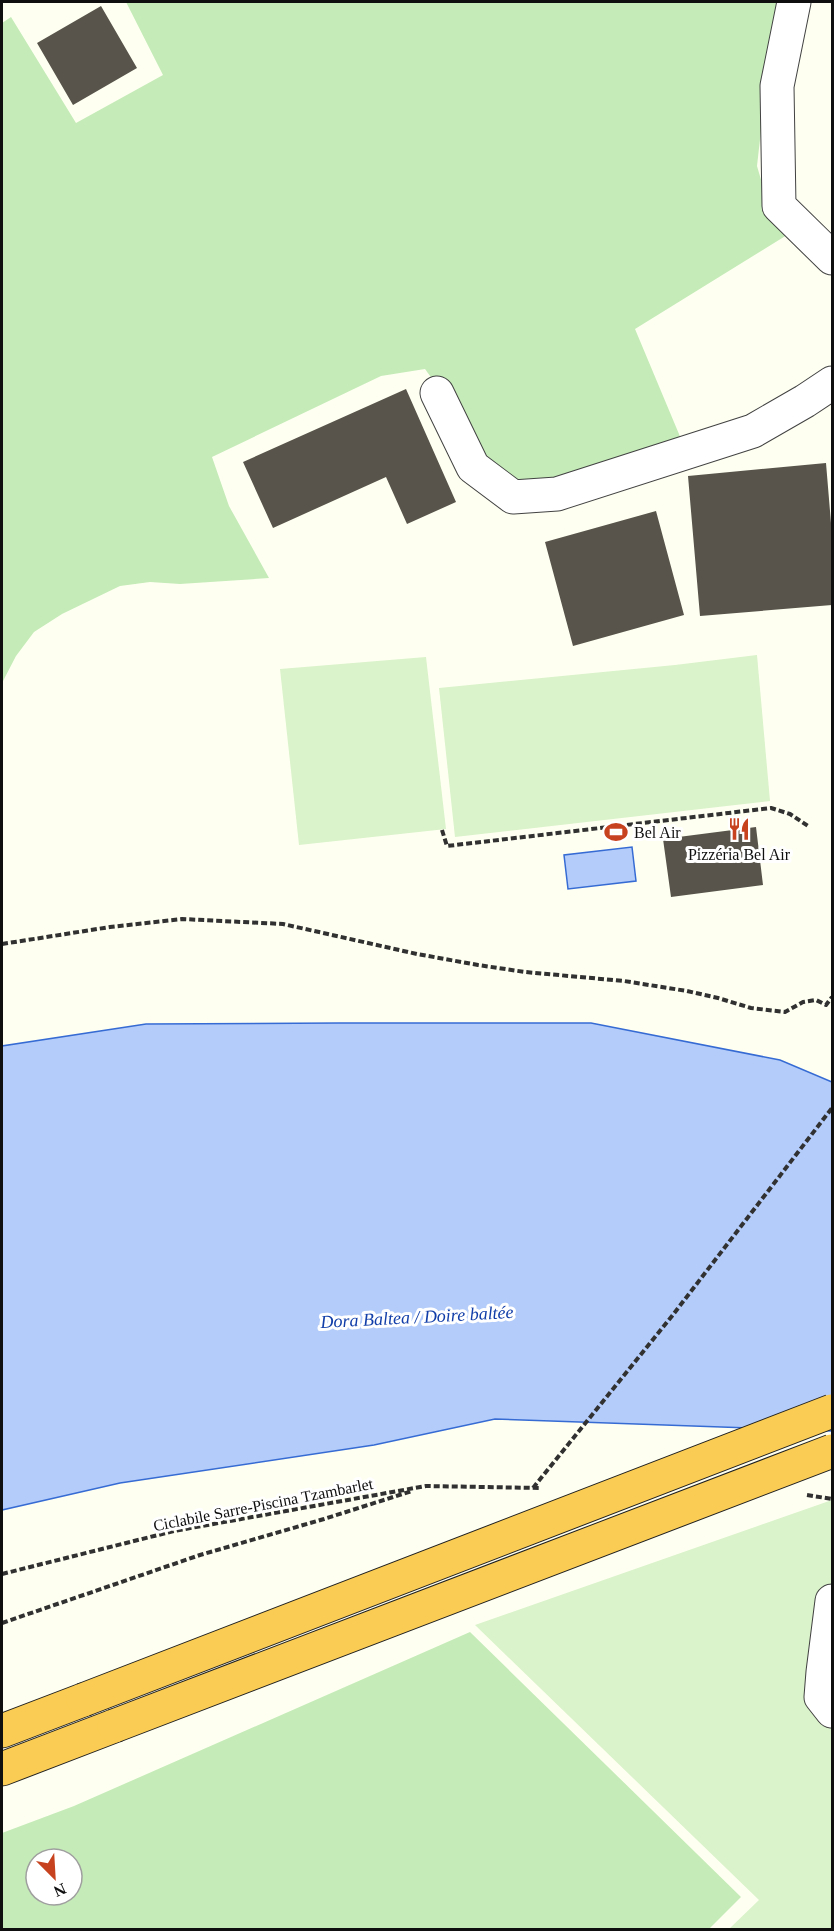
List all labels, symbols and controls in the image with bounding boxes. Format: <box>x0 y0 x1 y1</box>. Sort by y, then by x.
restaurant icon: Pizzéria Bel Air <box>726 816 752 842</box>
sports icon: Bel Air <box>603 819 629 845</box>
place label: Bel Air <box>634 824 681 841</box>
place label: Pizzéria Bel Air <box>688 846 791 863</box>
water label: Dora Baltea / Doire baltée <box>319 1302 514 1332</box>
street label: Ciclabile Sarre-Piscina Tzambarlet <box>152 1475 375 1534</box>
north arrow <box>24 1847 84 1907</box>
text: N <box>51 1880 69 1901</box>

